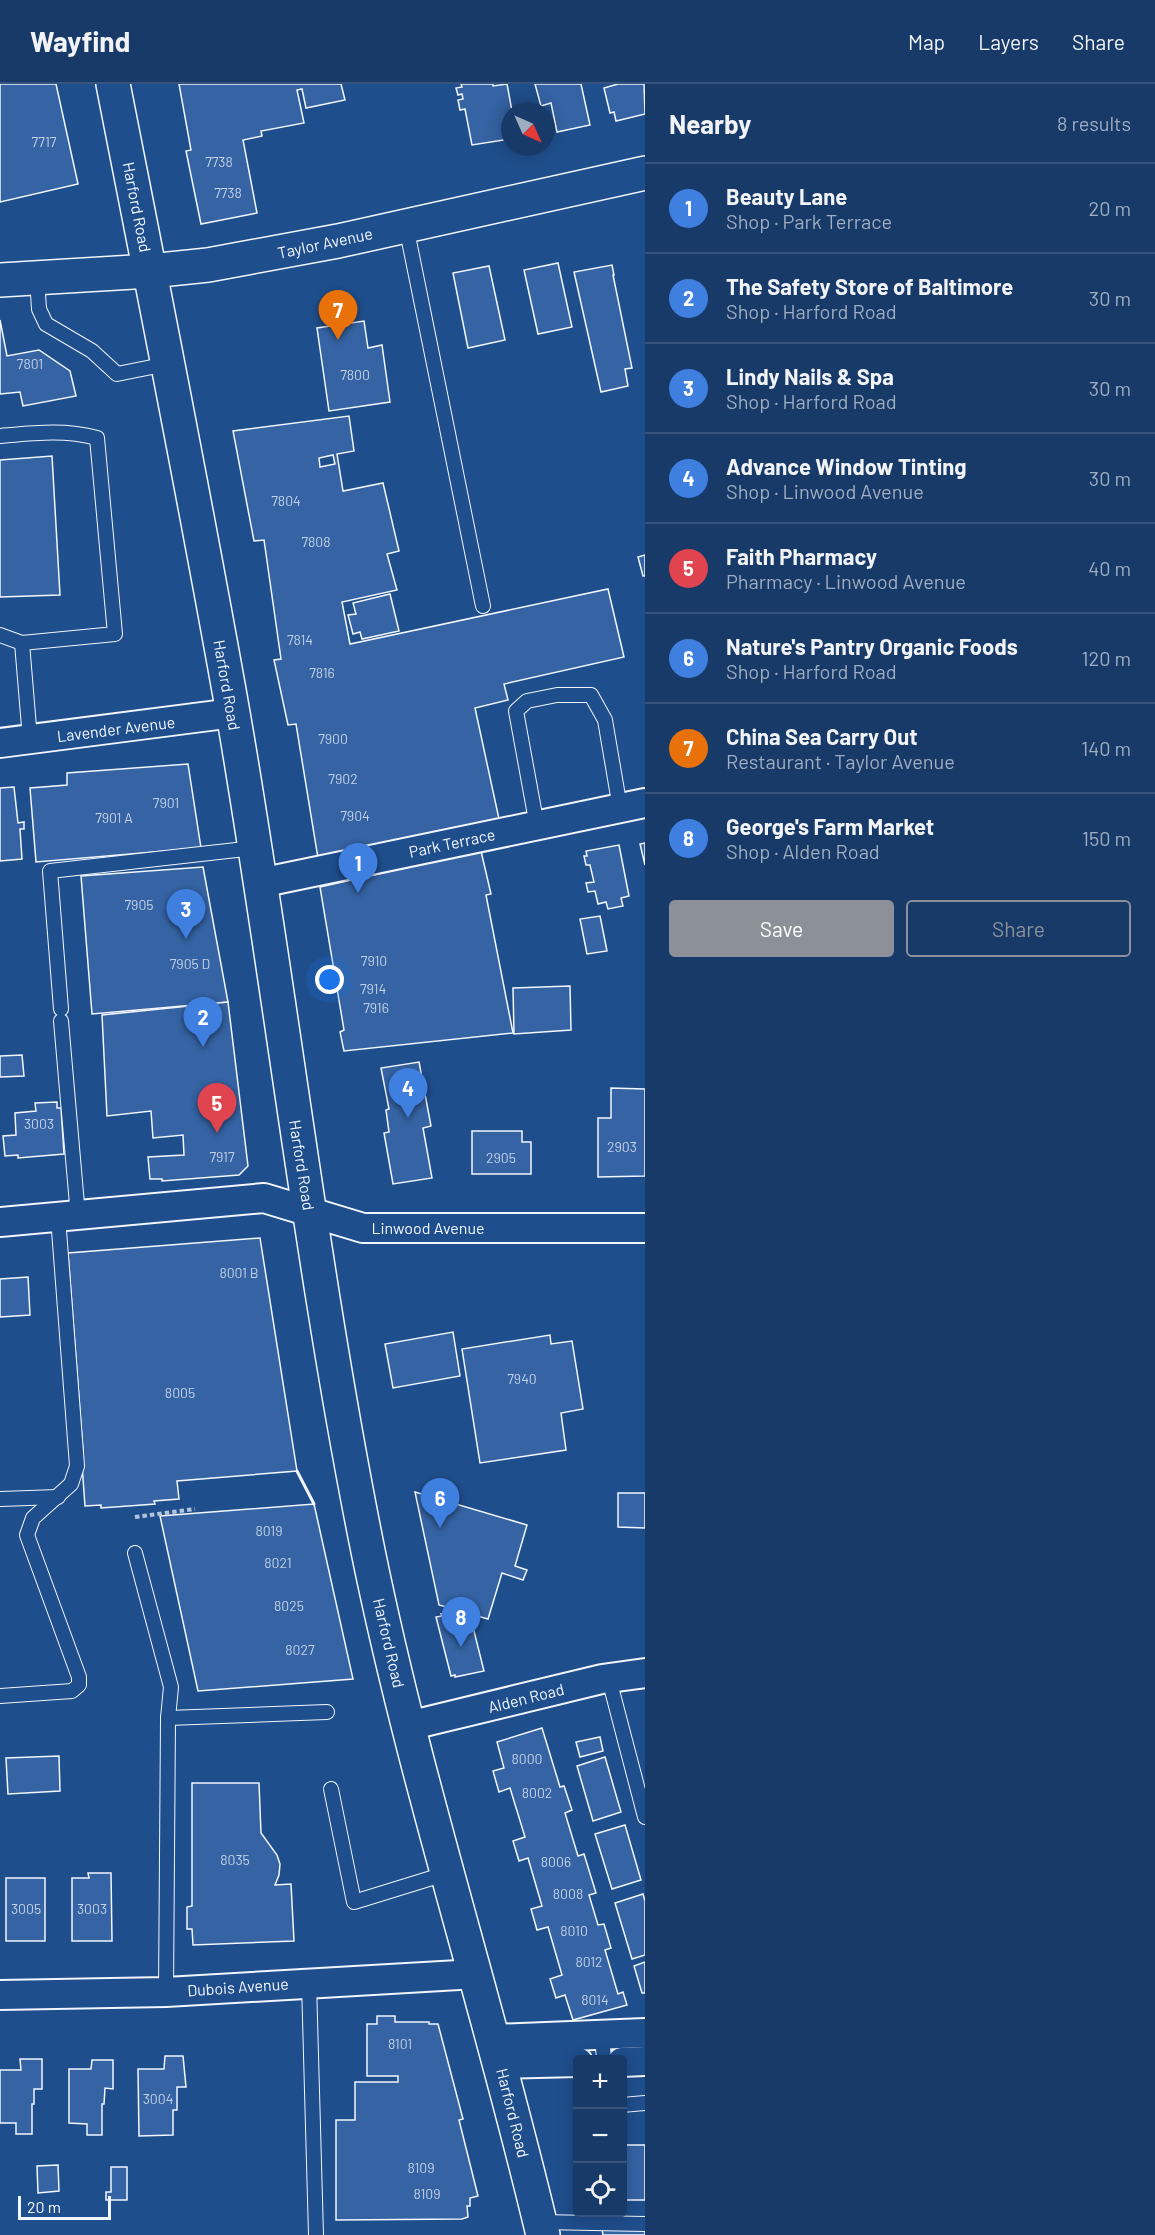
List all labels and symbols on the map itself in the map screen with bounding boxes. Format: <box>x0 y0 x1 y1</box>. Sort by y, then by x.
north arrow <box>501 102 555 156</box>
house number: 7717 <box>32 133 57 150</box>
house number: 7738 <box>205 153 233 170</box>
street label: Harford Road <box>119 160 156 254</box>
house number: 7738 <box>214 184 242 201</box>
street label: Taylor Avenue <box>276 223 374 262</box>
pin: 7 <box>318 290 358 340</box>
house number: 7801 <box>17 355 43 372</box>
house number: 7800 <box>340 366 370 383</box>
house number: 7804 <box>271 492 301 509</box>
house number: 7808 <box>301 533 331 550</box>
house number: 7814 <box>287 631 313 648</box>
street label: Harford Road <box>210 638 245 732</box>
house number: 7816 <box>309 664 335 681</box>
street label: Lavender Avenue <box>56 712 176 745</box>
house number: 7900 <box>318 730 348 747</box>
house number: 7902 <box>328 770 358 787</box>
house number: 7901 <box>153 794 179 811</box>
house number: 7904 <box>340 807 370 824</box>
house number: 7901 A <box>95 809 133 826</box>
street label: Park Terrace <box>407 824 497 861</box>
pin: 1 <box>338 844 378 893</box>
pin: 3 <box>166 890 206 939</box>
house number: 7905 <box>124 896 154 913</box>
house number: 7910 <box>361 952 387 969</box>
house number: 7905 D <box>170 955 210 972</box>
your location <box>315 965 344 994</box>
house number: 7914 <box>360 980 386 997</box>
pin: 2 <box>184 998 222 1047</box>
house number: 7916 <box>363 999 389 1016</box>
pin: 4 <box>388 1068 428 1118</box>
pin: 5 <box>198 1084 236 1133</box>
house number: 3003 <box>24 1115 54 1132</box>
street label: Harford Road <box>286 1118 319 1212</box>
house number: 2903 <box>607 1138 637 1155</box>
house number: 7917 <box>209 1148 235 1165</box>
house number: 2905 <box>486 1149 516 1166</box>
street label: Linwood Avenue <box>371 1218 485 1237</box>
house number: 8001 B <box>219 1264 259 1281</box>
house number: 7940 <box>507 1370 537 1387</box>
house number: 8005 <box>165 1384 195 1401</box>
pin: 6 <box>420 1478 460 1528</box>
house number: 8019 <box>255 1522 283 1539</box>
house number: 8021 <box>264 1554 292 1571</box>
street label: Harford Road <box>370 1596 409 1690</box>
house number: 8025 <box>274 1597 304 1614</box>
pin: 8 <box>442 1598 480 1647</box>
house number: 8027 <box>285 1641 315 1658</box>
street label: Alden Road <box>486 1679 566 1716</box>
house number: 8000 <box>511 1750 543 1767</box>
house number: 8002 <box>522 1784 552 1801</box>
house number: 8035 <box>220 1851 250 1868</box>
house number: 8006 <box>541 1853 571 1870</box>
house number: 8008 <box>553 1885 583 1902</box>
house number: 3005 <box>11 1900 41 1917</box>
house number: 3003 <box>77 1900 107 1917</box>
house number: 8010 <box>560 1922 588 1939</box>
house number: 8012 <box>575 1953 603 1970</box>
street label: Dubois Avenue <box>187 1973 289 2000</box>
house number: 8014 <box>581 1991 609 2008</box>
house number: 8101 <box>388 2035 412 2052</box>
street label: Harford Road <box>493 2066 534 2160</box>
house number: 3004 <box>143 2090 173 2107</box>
house number: 8109 <box>407 2159 435 2176</box>
house number: 8109 <box>413 2185 441 2202</box>
scale bar <box>18 2193 111 2220</box>

